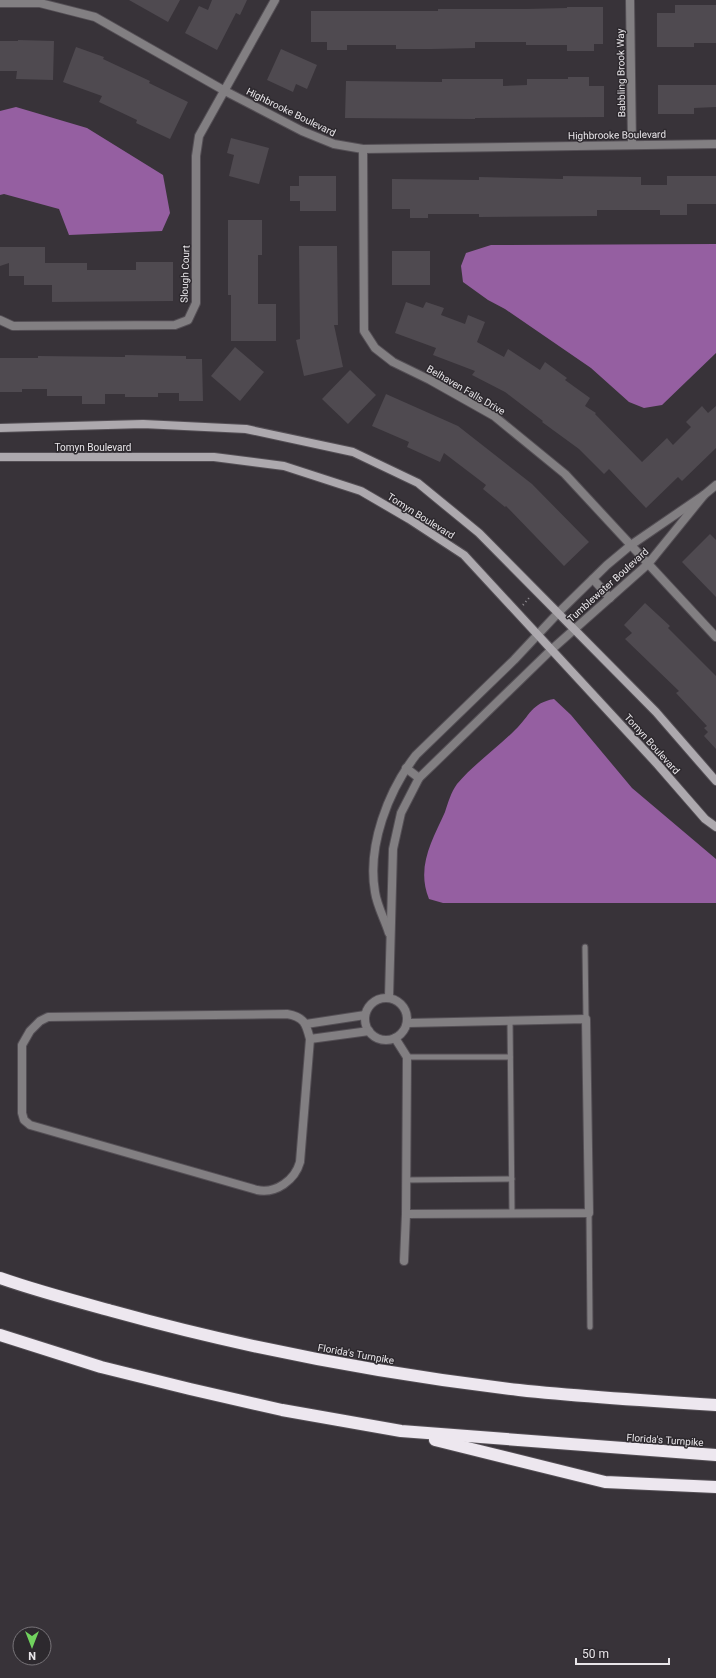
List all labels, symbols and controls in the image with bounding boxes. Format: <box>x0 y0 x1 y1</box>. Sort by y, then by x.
street label: Babbling Brook Way <box>615 28 627 117</box>
street label: Highbrooke Boulevard <box>245 86 337 138</box>
street label: Highbrooke Boulevard <box>568 129 666 141</box>
street label: Slough Court <box>178 245 192 303</box>
street label: Belhaven Falls Drive <box>425 363 507 417</box>
street label: Tomyn Boulevard <box>55 442 131 453</box>
street label: Tomyn Boulevard <box>385 491 457 541</box>
street label: Tumblewater Boulevard <box>565 546 651 624</box>
street label: Tomyn Boulevard <box>622 712 682 776</box>
street label: Florida's Turnpike <box>317 1342 395 1366</box>
street label: Florida's Turnpike <box>626 1432 704 1448</box>
north arrow <box>12 1626 52 1666</box>
scale bar <box>576 1640 669 1666</box>
text: 50 m <box>582 1647 609 1661</box>
text: N <box>28 1649 36 1662</box>

